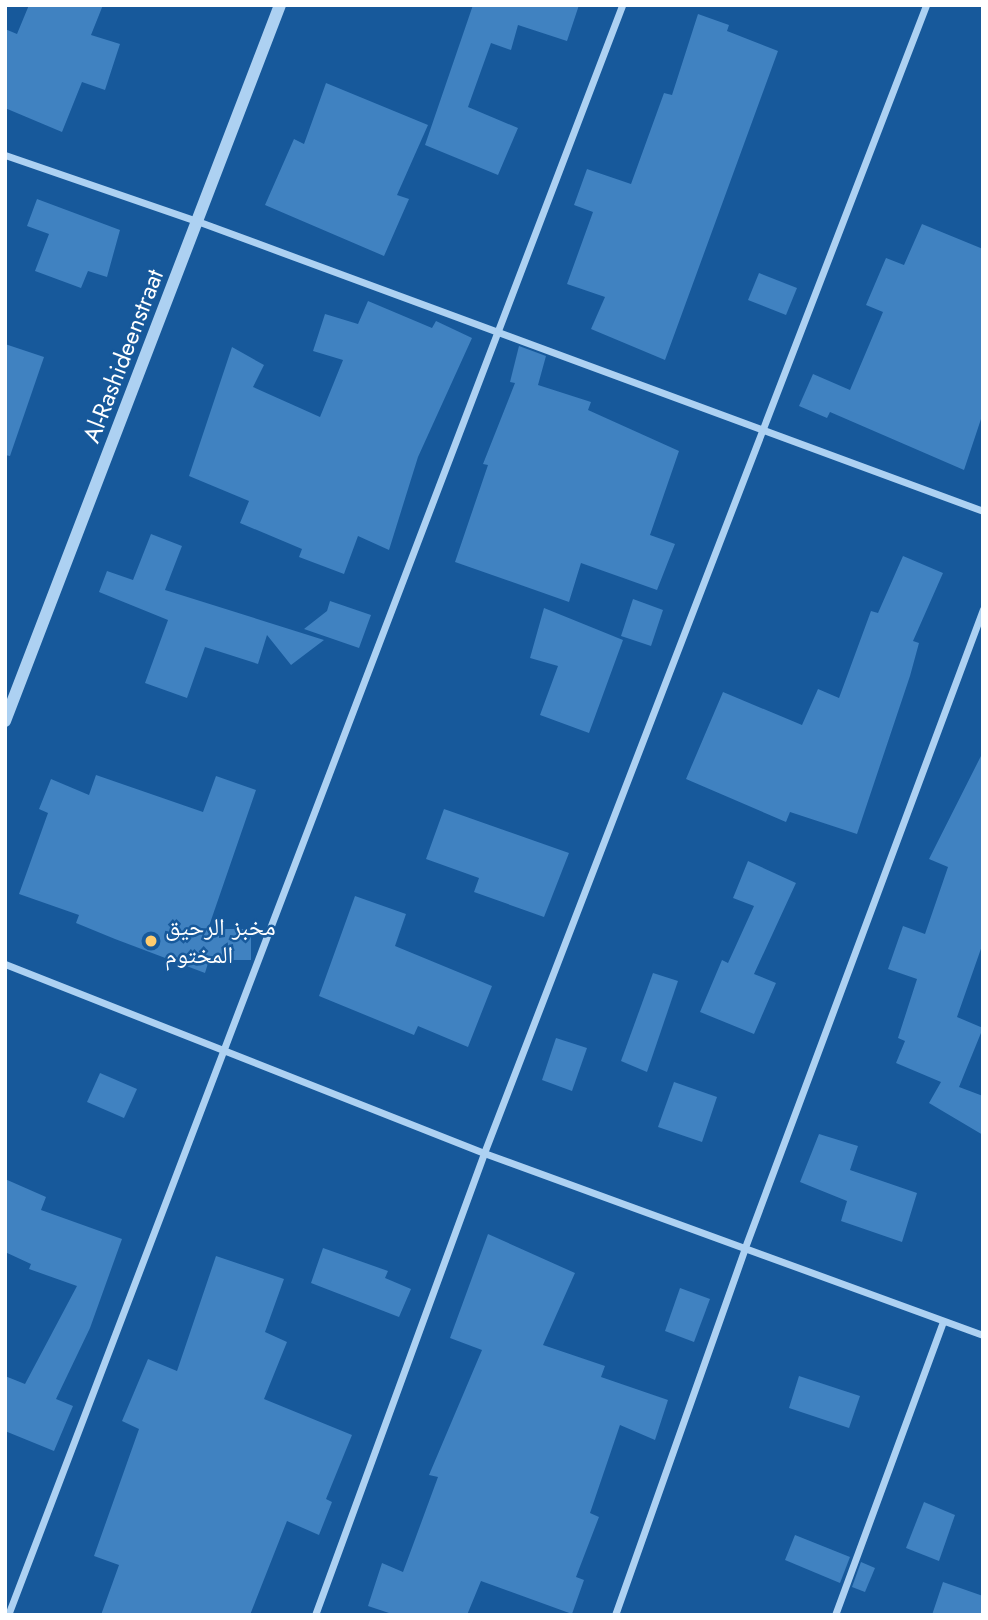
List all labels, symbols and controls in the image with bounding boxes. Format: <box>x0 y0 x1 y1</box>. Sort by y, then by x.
street label: Al-Rashideenstraat <box>77 265 169 447</box>
place label: مخبز الرحيق المختوم <box>165 913 276 969</box>
marker: مخبز الرحيق المختوم <box>143 933 159 949</box>

